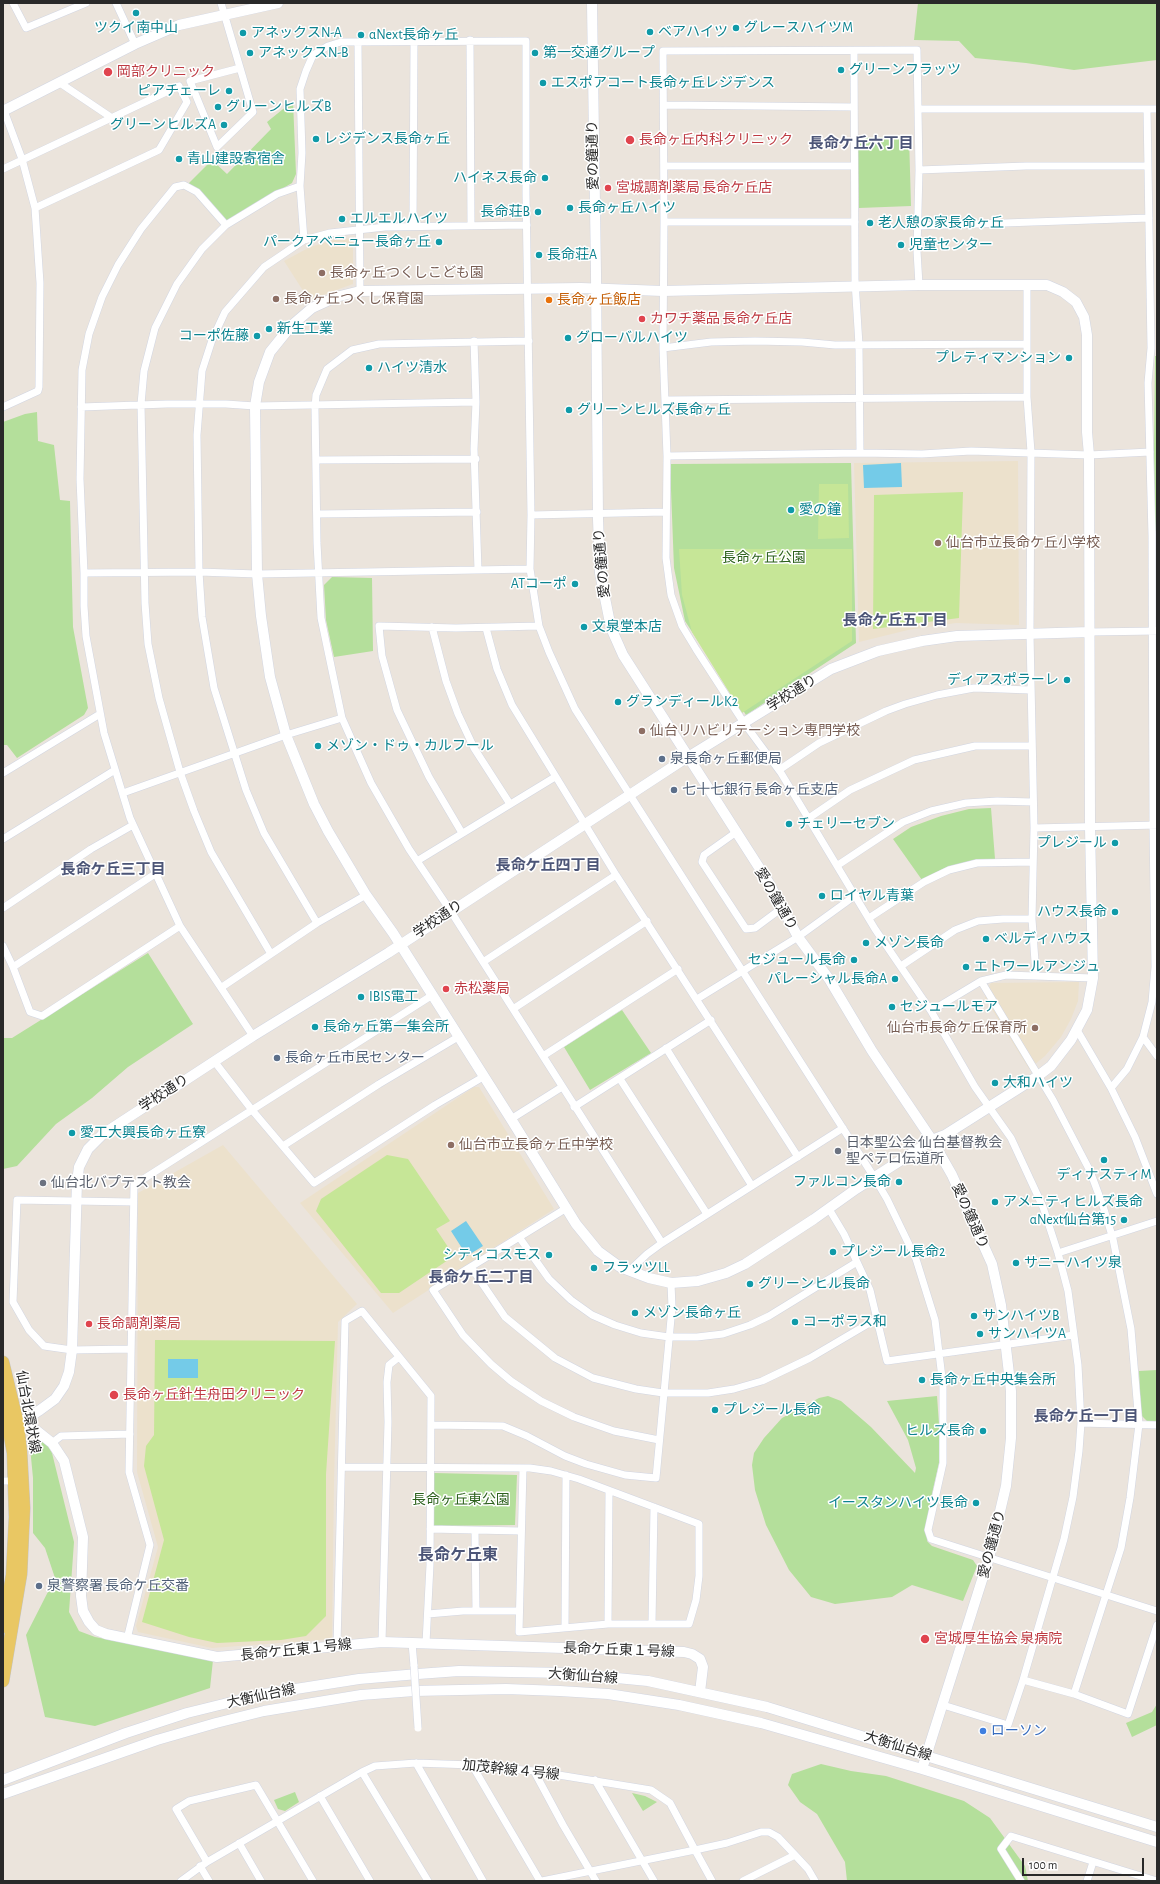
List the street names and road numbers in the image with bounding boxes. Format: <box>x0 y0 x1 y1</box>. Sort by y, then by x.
street label: 愛の鐘通り <box>584 120 602 190</box>
street label: 愛の鐘通り <box>591 527 613 599</box>
street label: 学校通り <box>764 671 820 715</box>
street label: 愛の鐘通り <box>751 864 801 934</box>
street label: 学校通り <box>410 896 466 942</box>
street label: 学校通り <box>136 1071 192 1115</box>
street label: 愛の鐘通り <box>948 1181 992 1251</box>
street label: 仙台北環状線 <box>12 1369 44 1455</box>
street label: 愛の鐘通り <box>975 1508 1009 1580</box>
street label: 長命ケ丘東１号線 <box>239 1636 353 1664</box>
street label: 長命ケ丘東１号線 <box>563 1640 675 1660</box>
street label: 大衡仙台線 <box>547 1665 619 1687</box>
street label: 大衡仙台線 <box>225 1681 297 1711</box>
street label: 大衡仙台線 <box>862 1728 934 1764</box>
street label: 加茂幹線４号線 <box>461 1757 561 1783</box>

